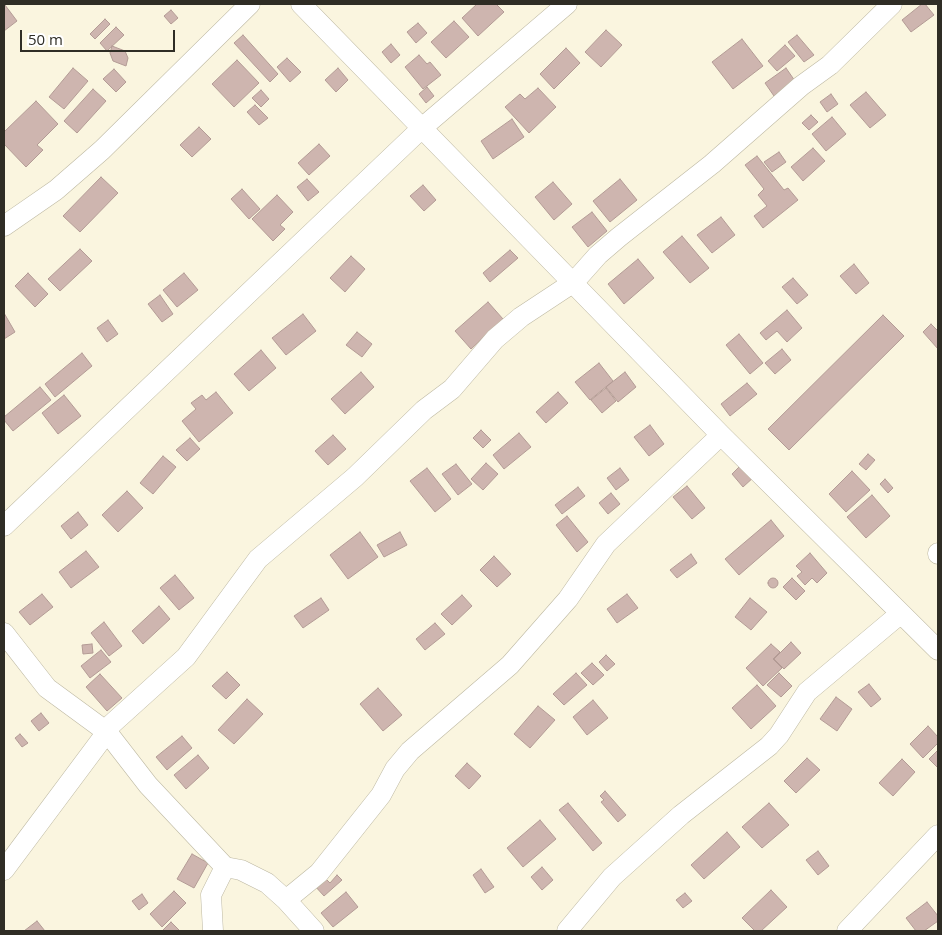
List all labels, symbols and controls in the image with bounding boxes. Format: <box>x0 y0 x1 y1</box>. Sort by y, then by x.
scale bar <box>22 20 178 52</box>
text: 50 m <box>28 29 63 49</box>

